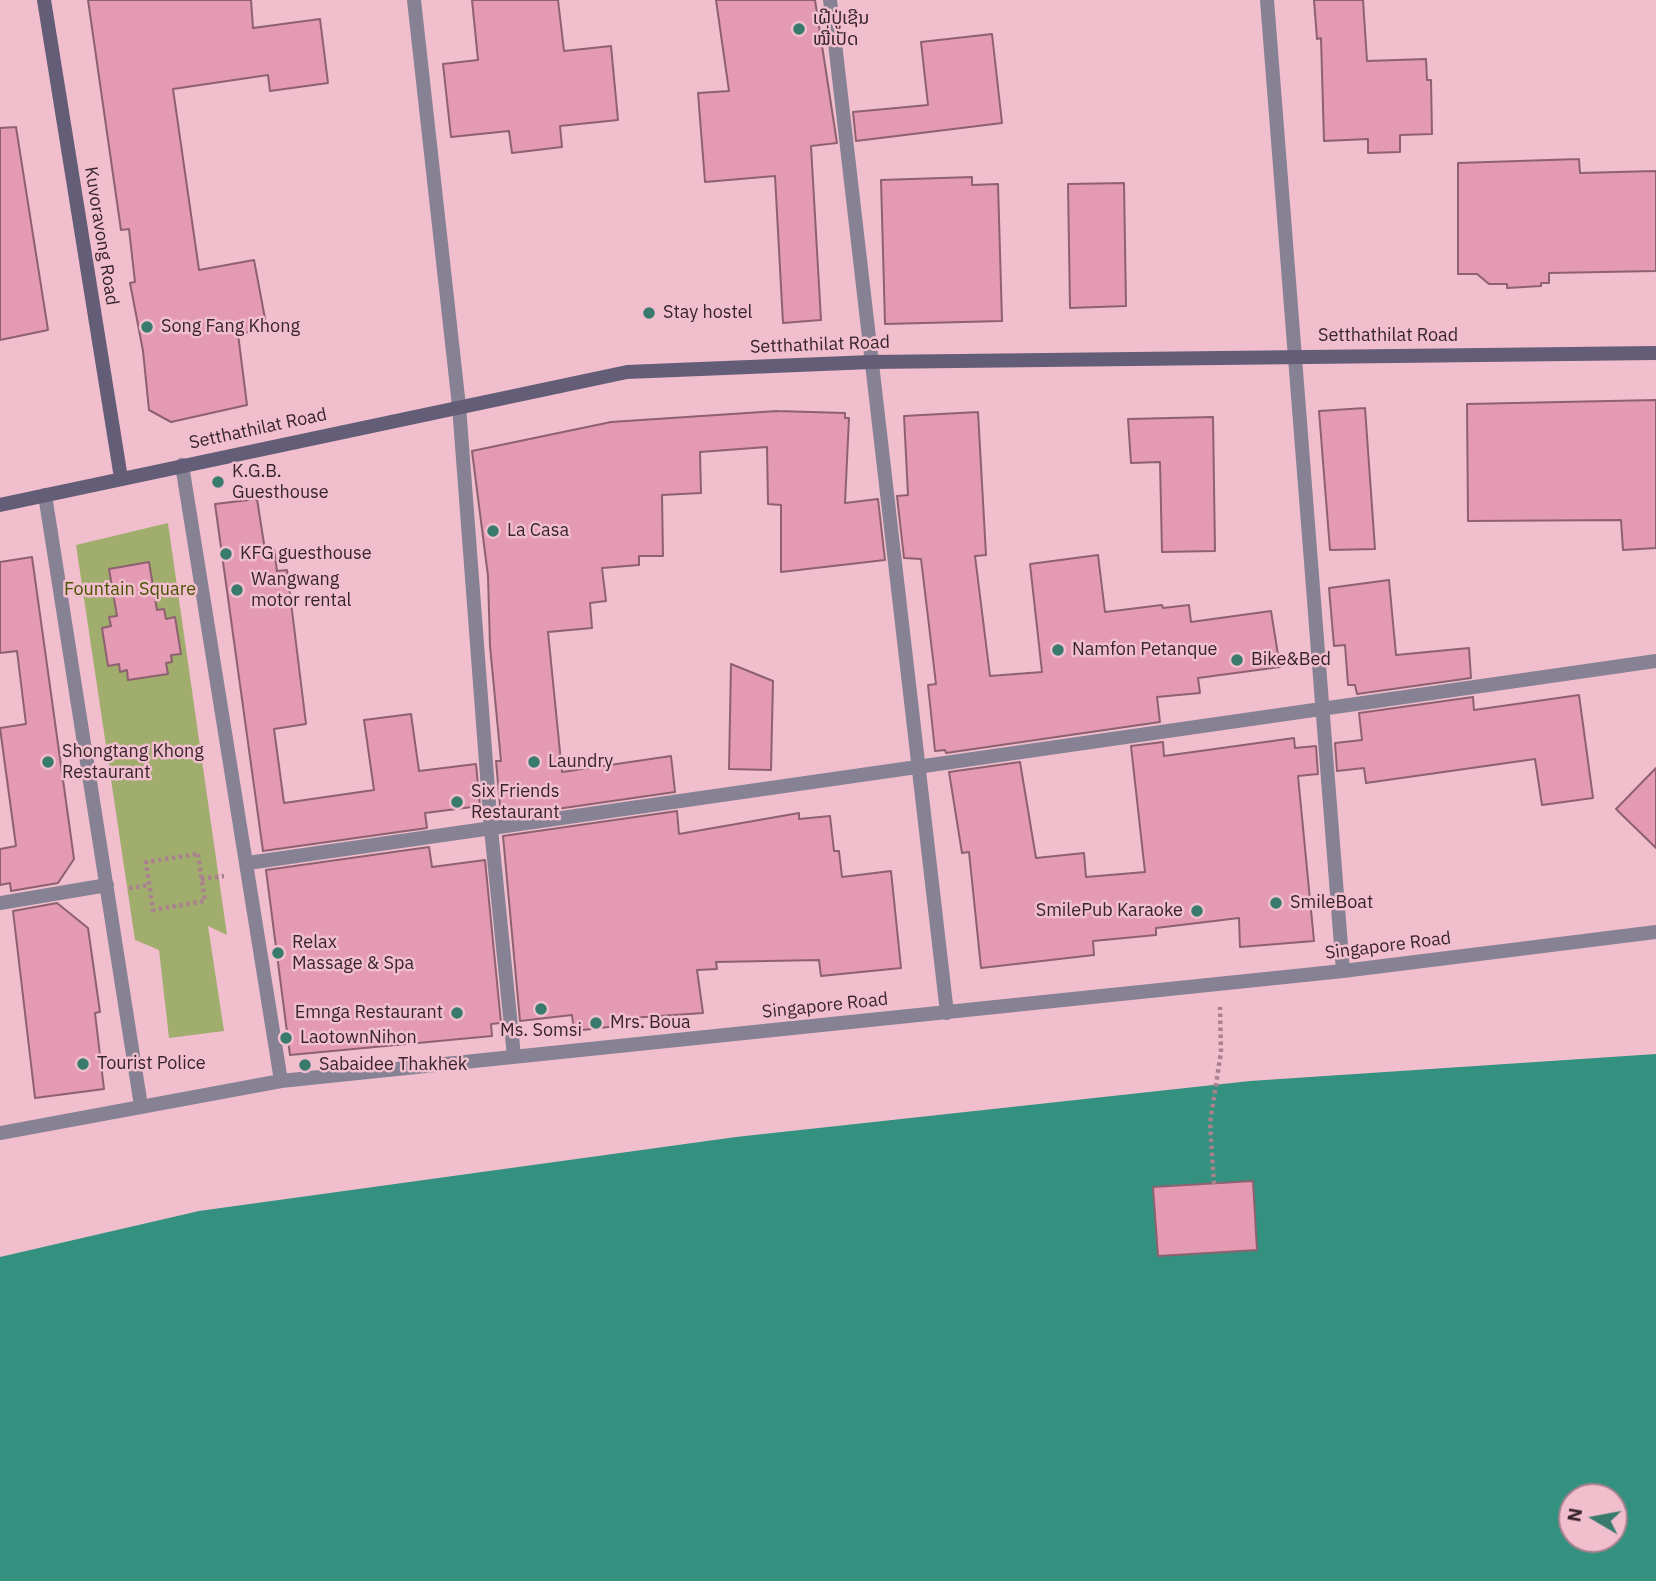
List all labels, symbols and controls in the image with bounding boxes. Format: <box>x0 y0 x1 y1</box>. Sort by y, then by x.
place label: ເຝີປູ່ເຊີນ ໝີ່ເປັດ <box>813 8 869 50</box>
marker: ເຝີປູ່ເຊີນ ໝີ່ເປັດ <box>791 21 807 37</box>
street label: Kuvoravong Road <box>79 165 123 307</box>
place label: Stay hostel <box>663 302 752 324</box>
marker: Stay hostel <box>641 305 657 321</box>
place label: Song Fang Khong <box>161 316 300 338</box>
marker: Song Fang Khong <box>139 319 155 335</box>
street label: Setthathilat Road <box>1318 325 1458 347</box>
street label: Setthathilat Road <box>750 332 890 358</box>
street label: Setthathilat Road <box>187 404 329 454</box>
place label: K.G.B. Guesthouse <box>232 461 329 504</box>
marker: K.G.B. Guesthouse <box>210 474 226 490</box>
place label: La Casa <box>507 520 569 542</box>
marker: La Casa <box>485 523 501 539</box>
place label: KFG guesthouse <box>240 543 372 565</box>
marker: KFG guesthouse <box>218 546 234 562</box>
place label: Wangwang motor rental <box>251 569 351 612</box>
park label: Fountain Square <box>64 579 196 601</box>
marker: Wangwang motor rental <box>229 582 245 598</box>
place label: Namfon Petanque <box>1072 639 1217 661</box>
marker: Namfon Petanque <box>1050 642 1066 658</box>
place label: Bike&Bed <box>1251 649 1331 671</box>
marker: Bike&Bed <box>1229 652 1245 668</box>
place label: Shongtang Khong Restaurant <box>62 741 204 784</box>
place label: Laundry <box>548 751 613 773</box>
marker: Shongtang Khong Restaurant <box>40 754 56 770</box>
marker: Laundry <box>526 754 542 770</box>
place label: Six Friends Restaurant <box>471 781 560 824</box>
marker: Six Friends Restaurant <box>449 794 465 810</box>
place label: SmileBoat <box>1290 892 1373 914</box>
marker: SmileBoat <box>1268 895 1284 911</box>
place label: SmilePub Karaoke <box>1036 900 1183 922</box>
marker: SmilePub Karaoke <box>1189 903 1205 919</box>
street label: Singapore Road <box>1324 928 1452 964</box>
place label: Relax Massage & Spa <box>292 932 414 974</box>
marker: Relax Massage & Spa <box>270 945 286 961</box>
street label: Singapore Road <box>761 989 889 1023</box>
marker: Ms. Somsi <box>533 1001 549 1017</box>
place label: Emnga Restaurant <box>295 1002 443 1024</box>
marker: Emnga Restaurant <box>449 1005 465 1021</box>
place label: Mrs. Boua <box>610 1012 691 1034</box>
marker: Mrs. Boua <box>588 1015 604 1031</box>
place label: Ms. Somsi <box>500 1020 582 1042</box>
place label: LaotownNihon <box>300 1027 417 1049</box>
marker: LaotownNihon <box>278 1030 294 1046</box>
place label: Tourist Police <box>97 1053 206 1075</box>
place label: Sabaidee Thakhek <box>319 1054 467 1076</box>
marker: Tourist Police <box>75 1056 91 1072</box>
marker: Sabaidee Thakhek <box>297 1057 313 1073</box>
north arrow <box>1558 1483 1628 1553</box>
text: N <box>1561 1506 1587 1524</box>

